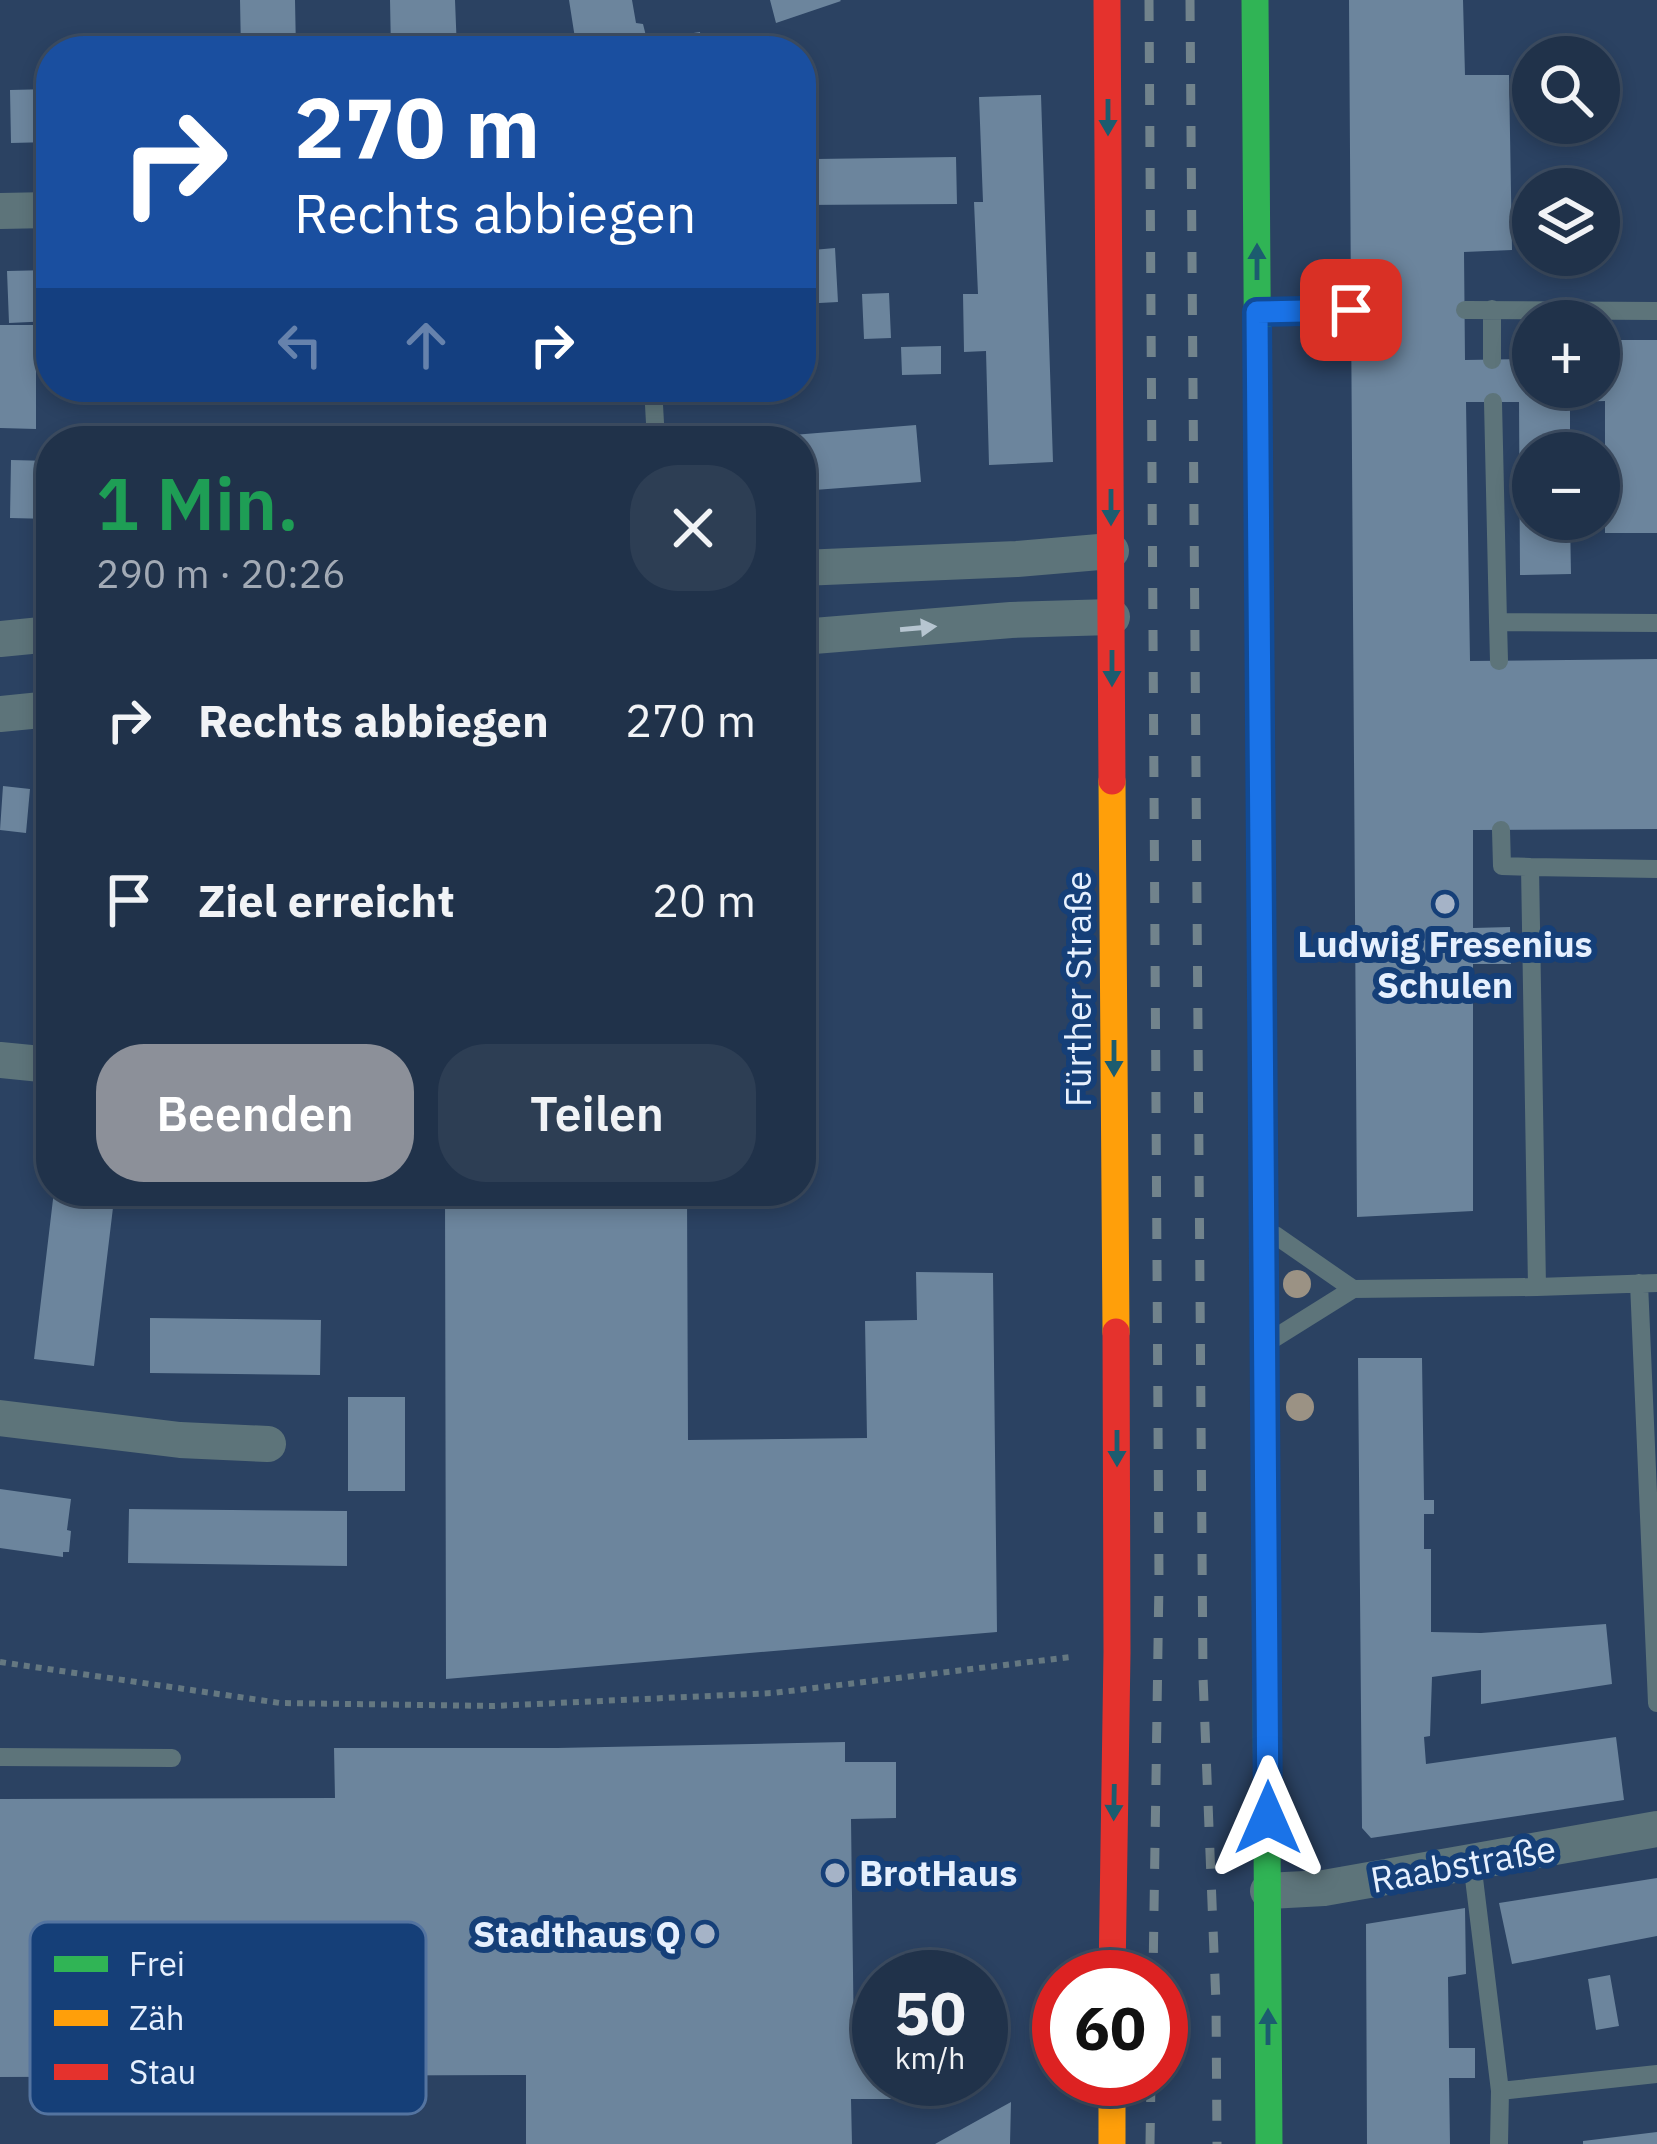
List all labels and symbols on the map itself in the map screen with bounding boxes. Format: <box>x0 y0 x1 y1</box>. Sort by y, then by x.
one-way arrow <box>1098 99 1118 137</box>
one-way arrow <box>1247 242 1267 280</box>
pin <box>1300 259 1402 361</box>
one-way arrow <box>1101 489 1121 527</box>
one-way arrow <box>900 618 937 637</box>
one-way arrow <box>1102 650 1122 688</box>
street label: Fürther Straße <box>1054 871 1101 1107</box>
marker: Ludwig Fresenius Schulen <box>1432 891 1458 917</box>
place label: Ludwig Fresenius Schulen <box>1297 920 1593 1008</box>
one-way arrow <box>1104 1040 1124 1078</box>
one-way arrow <box>1107 1430 1127 1468</box>
position arrow <box>1205 1755 1331 1881</box>
one-way arrow <box>1105 1784 1124 1822</box>
street label: Raabstraße <box>1367 1824 1559 1903</box>
place label: BrotHaus <box>859 1849 1017 1896</box>
marker: BrotHaus <box>822 1860 848 1886</box>
place label: Stadthaus Q <box>473 1910 681 1957</box>
marker: Stadthaus Q <box>692 1921 718 1947</box>
legend <box>30 1922 426 2114</box>
text: Frei <box>129 1942 185 1985</box>
speed limit sign: 60 <box>1032 1950 1188 2106</box>
text: Zäh <box>129 1996 185 2039</box>
one-way arrow <box>1258 2007 1278 2045</box>
text: Stau <box>129 2050 196 2093</box>

